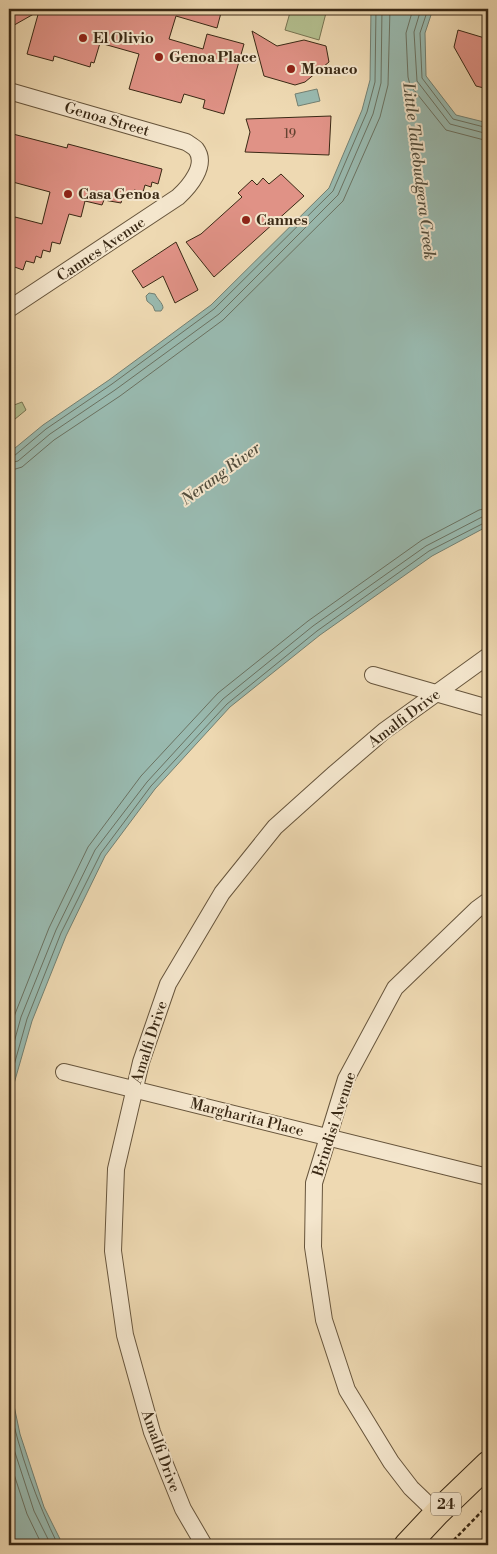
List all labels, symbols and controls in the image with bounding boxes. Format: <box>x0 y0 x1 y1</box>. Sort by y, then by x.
place label: El Olivio <box>93 29 154 48</box>
marker: El Olivio <box>77 32 89 44</box>
place label: Genoa Place <box>169 48 257 67</box>
marker: Genoa Place <box>153 51 165 63</box>
place label: Monaco <box>301 60 358 79</box>
marker: Monaco <box>285 63 297 75</box>
water label: Little Tallebudgera Creek <box>398 81 440 261</box>
street label: Genoa Street <box>62 98 152 141</box>
house number: 19 <box>284 127 296 142</box>
place label: Casa Genoa <box>78 185 161 204</box>
marker: Casa Genoa <box>62 188 74 200</box>
place label: Cannes <box>256 211 308 230</box>
street label: Cannes Avenue <box>53 213 149 286</box>
marker: Cannes <box>240 214 252 226</box>
water label: Nerang River <box>176 437 265 510</box>
street label: Amalfi Drive <box>363 685 444 752</box>
street label: Amalfi Drive <box>127 998 172 1087</box>
street label: Brindisi Avenue <box>308 1070 360 1180</box>
street label: Margharita Place <box>188 1094 306 1141</box>
street label: Amalfi Drive <box>137 1407 184 1495</box>
road number: 24 <box>431 1492 461 1516</box>

